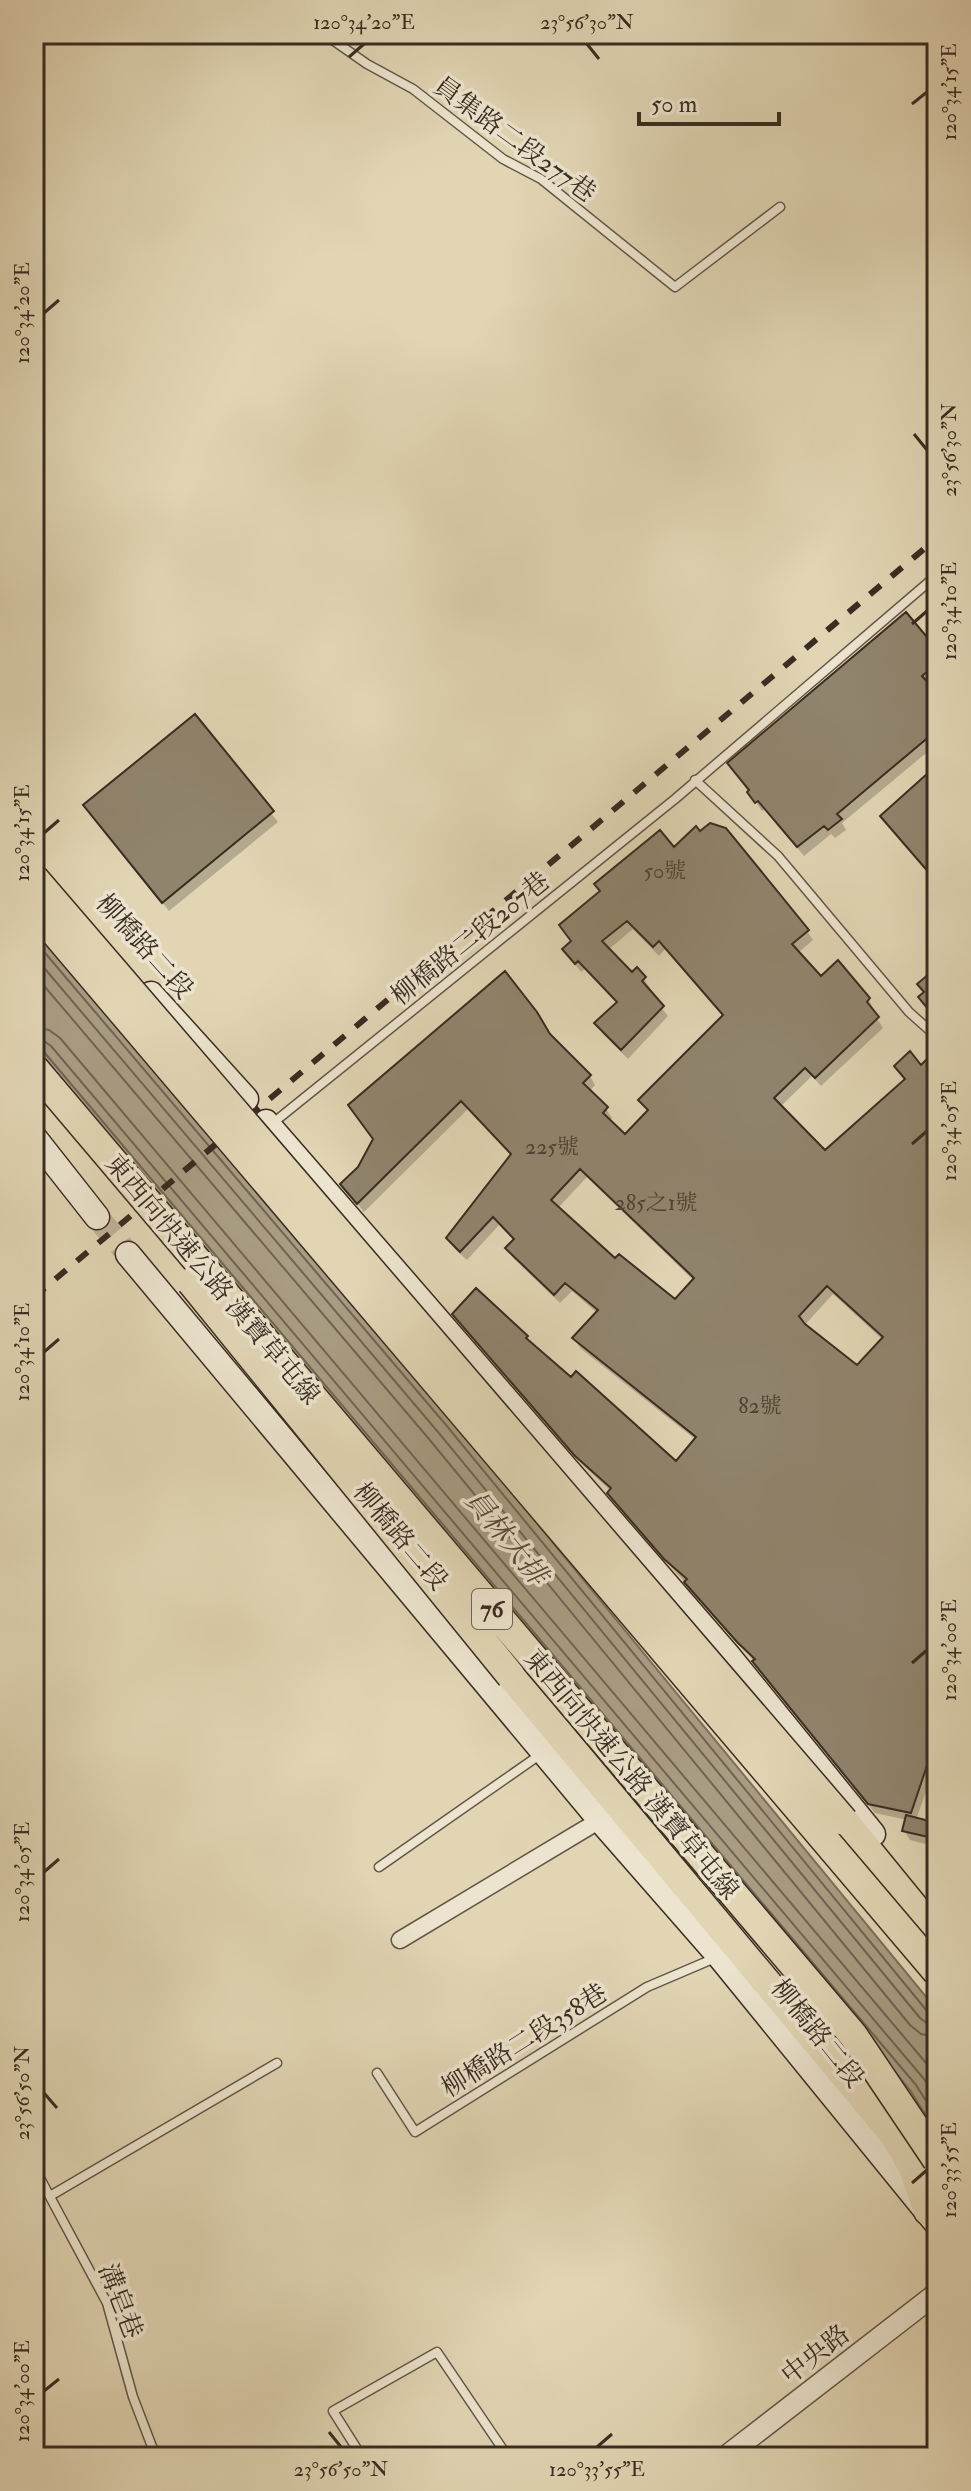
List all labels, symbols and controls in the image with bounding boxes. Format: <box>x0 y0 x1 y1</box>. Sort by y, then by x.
text: 120°34'20"E <box>313 10 415 35</box>
text: 23°56'30"N <box>540 10 634 35</box>
text: 120°34'15"E <box>937 43 962 141</box>
street label: 員集路二段277巷 <box>427 70 602 209</box>
scale bar <box>639 76 779 126</box>
text: 50 m <box>651 89 698 120</box>
text: 120°34'20"E <box>10 262 35 364</box>
text: 23°56'30"N <box>937 403 962 497</box>
text: 120°34'10"E <box>937 562 962 660</box>
text: 120°34'15"E <box>10 784 35 882</box>
house number: 50號 <box>644 857 686 885</box>
street label: 柳橋路二段207巷 <box>385 865 556 1012</box>
street label: 柳橋路二段 <box>89 888 200 1006</box>
text: 120°34'05"E <box>937 1081 962 1181</box>
house number: 225號 <box>525 1133 579 1161</box>
street label: 東西向快速公路 漢寶草屯線 <box>98 1148 327 1412</box>
house number: 285之1號 <box>615 1189 698 1217</box>
text: 120°34'10"E <box>10 1303 35 1401</box>
house number: 82號 <box>738 1392 782 1420</box>
street label: 柳橋路二段 <box>346 1477 454 1597</box>
water label: 員林大排 <box>457 1483 557 1596</box>
road number: 76 <box>472 1589 512 1629</box>
text: 120°34'00"E <box>937 1599 962 1701</box>
street label: 東西向快速公路 漢寶草屯線 <box>517 1643 746 1907</box>
text: 120°34'05"E <box>10 1822 35 1922</box>
street label: 柳橋路二段 <box>764 1973 871 2094</box>
street label: 柳橋路二段358巷 <box>436 1977 613 2105</box>
text: 23°56'50"N <box>10 2046 35 2140</box>
text: 120°33'55"E <box>937 2122 962 2218</box>
street label: 溝皂巷 <box>91 2259 149 2344</box>
street label: 中央路 <box>775 2318 856 2391</box>
text: 120°34'00"E <box>10 2340 35 2442</box>
text: 23°56'50"N <box>294 2457 388 2482</box>
text: 120°33'55"E <box>549 2457 645 2482</box>

